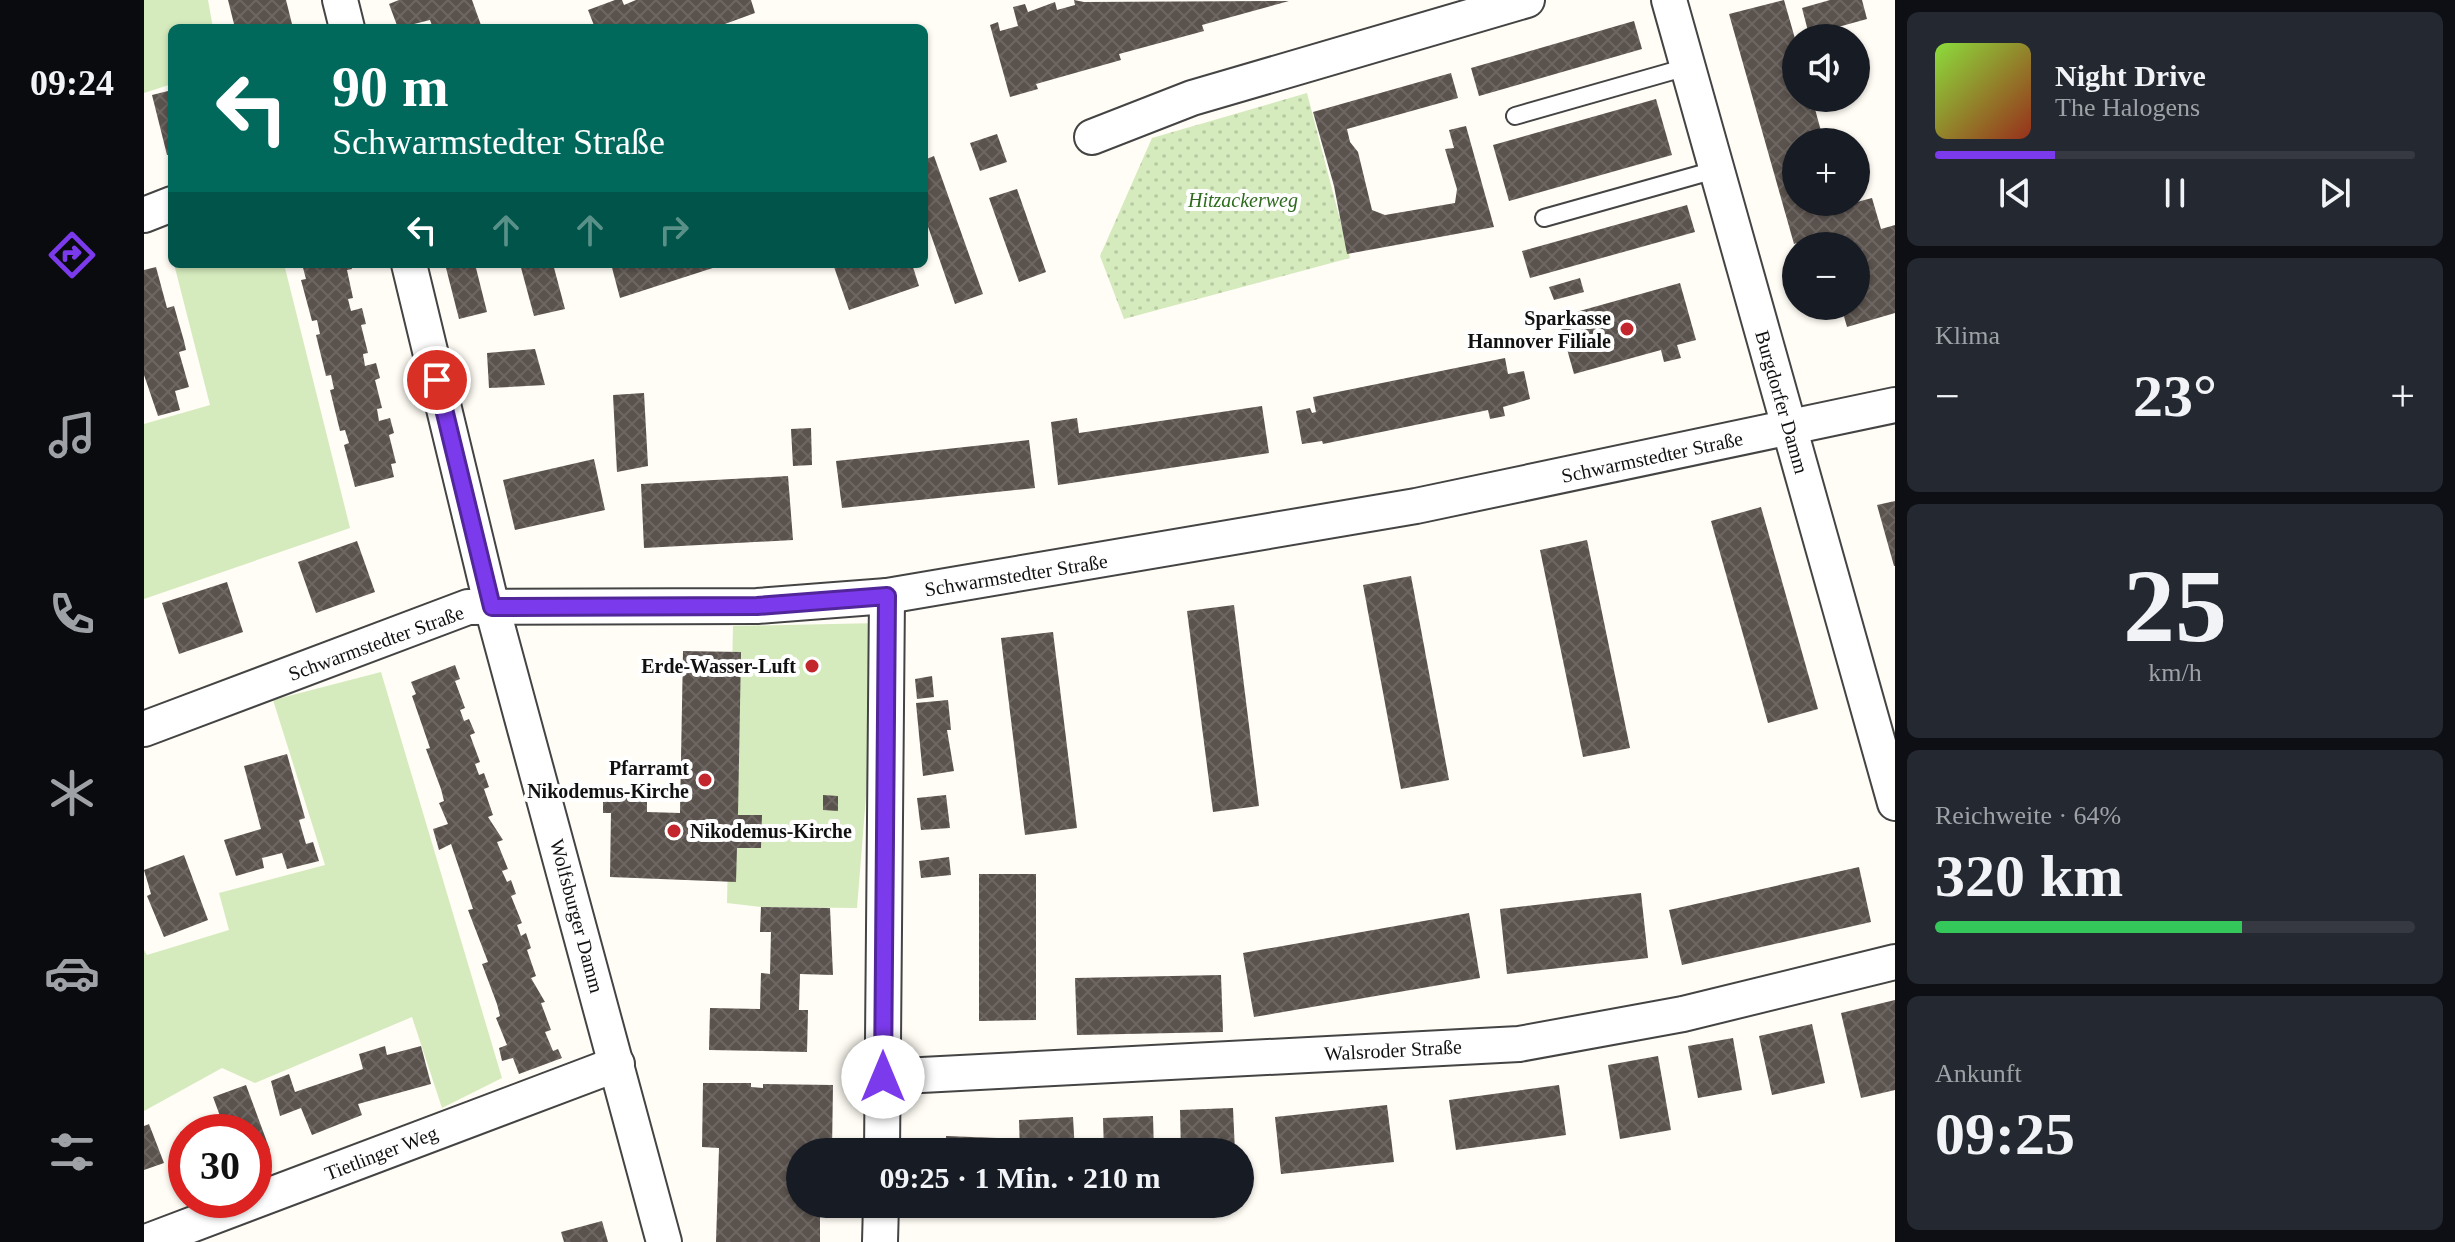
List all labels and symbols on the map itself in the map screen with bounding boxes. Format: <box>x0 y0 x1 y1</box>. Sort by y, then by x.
park label: Hitzackerweg <box>1187 189 1298 212</box>
place label: Sparkasse Hannover Filiale <box>1467 307 1611 352</box>
marker: Sparkasse Hannover Filiale <box>1618 320 1636 338</box>
street label: Burgdorfer Damm <box>1750 328 1813 477</box>
pin <box>403 346 471 414</box>
street label: Schwarmstedter Straße <box>1559 427 1745 487</box>
street label: Schwarmstedter Straße <box>923 550 1109 600</box>
street label: Schwarmstedter Straße <box>285 601 467 685</box>
place label: Erde-Wasser-Luft <box>641 655 796 677</box>
marker: Erde-Wasser-Luft <box>803 657 821 675</box>
place label: Pfarramt Nikodemus-Kirche <box>527 757 689 802</box>
marker: Pfarramt Nikodemus-Kirche <box>696 771 714 789</box>
place label: Nikodemus-Kirche <box>690 820 852 842</box>
marker: Nikodemus-Kirche <box>665 822 683 840</box>
street label: Wolfsburger Damm <box>545 837 608 996</box>
position arrow <box>841 1035 925 1119</box>
street label: Walsroder Straße <box>1324 1035 1462 1065</box>
speed limit sign: 30 <box>168 1114 272 1218</box>
street label: Tietlinger Weg <box>322 1121 441 1186</box>

